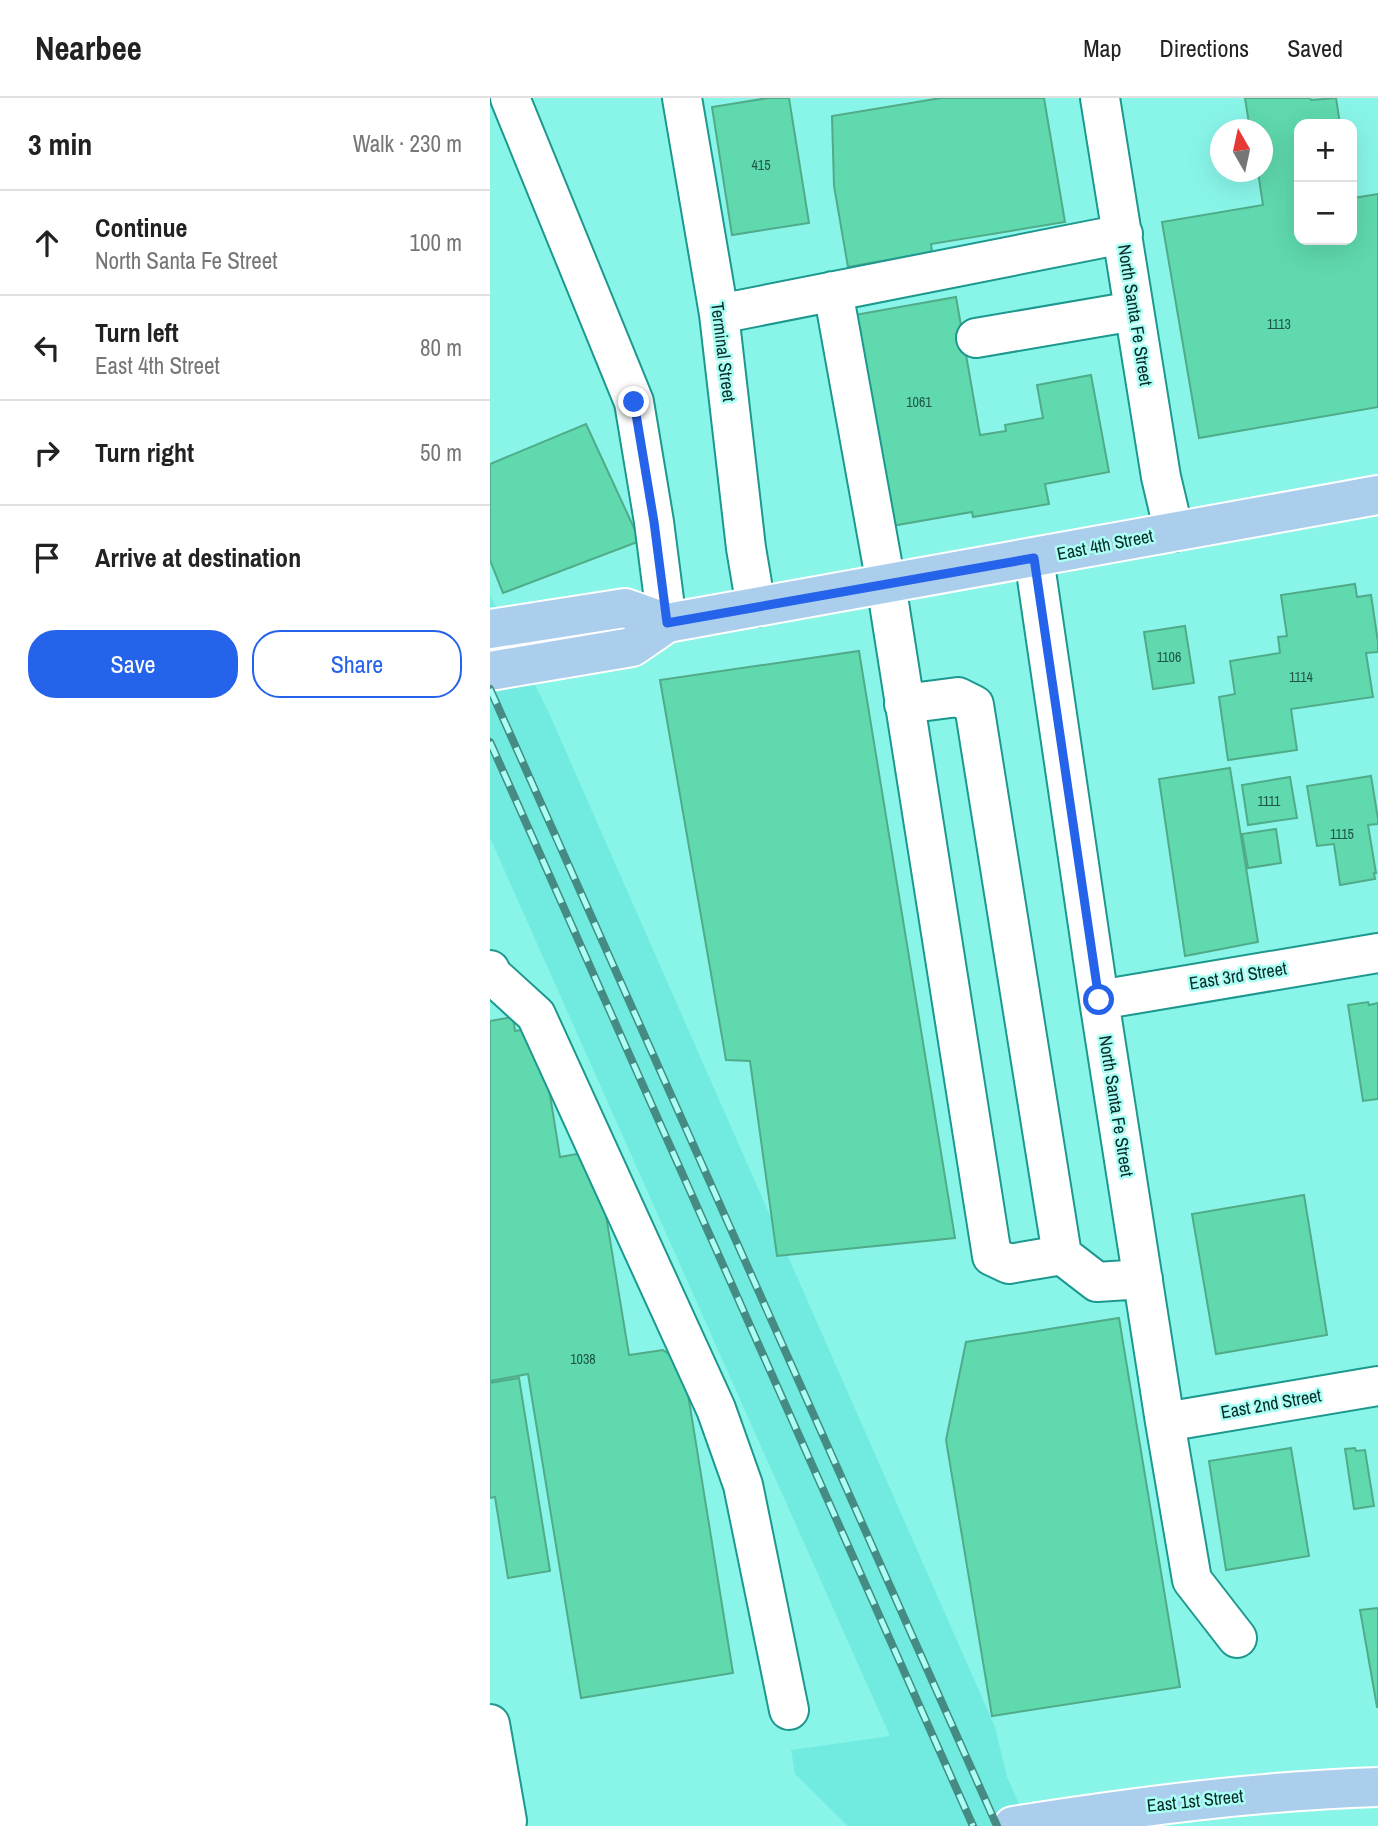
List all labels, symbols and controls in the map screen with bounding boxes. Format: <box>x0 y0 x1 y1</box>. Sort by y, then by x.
text: Nearbee <box>35 26 142 70</box>
text: Map <box>1083 32 1121 64</box>
text: Directions <box>1159 32 1249 64</box>
text: Saved <box>1287 32 1343 64</box>
north arrow <box>1210 119 1273 182</box>
map controls <box>1294 119 1357 245</box>
button: + <box>1294 119 1357 182</box>
text: 3 min <box>28 124 92 164</box>
text: Walk · 230 m <box>353 128 462 159</box>
house number: 415 <box>751 156 771 174</box>
button: − <box>1294 182 1357 245</box>
text: Continue <box>95 210 187 245</box>
icon: ahead <box>28 224 66 262</box>
text: 100 m <box>410 227 462 258</box>
street label: North Santa Fe Street <box>1112 242 1159 387</box>
text: North Santa Fe Street <box>95 245 278 276</box>
street label: Terminal Street <box>705 301 742 403</box>
text: Turn left <box>95 315 179 350</box>
house number: 1113 <box>1267 315 1291 333</box>
icon: left <box>28 329 66 367</box>
text: 80 m <box>420 332 462 363</box>
text: East 4th Street <box>95 350 220 381</box>
route end <box>618 386 649 417</box>
house number: 1061 <box>906 393 932 411</box>
icon: right <box>28 434 66 472</box>
text: Turn right <box>95 435 194 470</box>
text: 50 m <box>420 437 462 468</box>
street label: East 4th Street <box>1055 523 1155 566</box>
icon: arrive <box>28 539 66 577</box>
text: Arrive at destination <box>95 540 301 575</box>
button: Save <box>28 630 238 698</box>
button: Share <box>252 630 462 698</box>
house number: 1106 <box>1157 648 1181 666</box>
house number: 1114 <box>1289 668 1314 686</box>
house number: 1111 <box>1257 792 1281 810</box>
house number: 1115 <box>1330 825 1354 843</box>
street label: East 3rd Street <box>1187 955 1289 996</box>
route start <box>1083 984 1114 1015</box>
street label: North Santa Fe Street <box>1093 1033 1140 1178</box>
house number: 1038 <box>570 1350 596 1368</box>
street label: East 2nd Street <box>1219 1382 1323 1425</box>
street label: East 1st Street <box>1145 1783 1244 1818</box>

